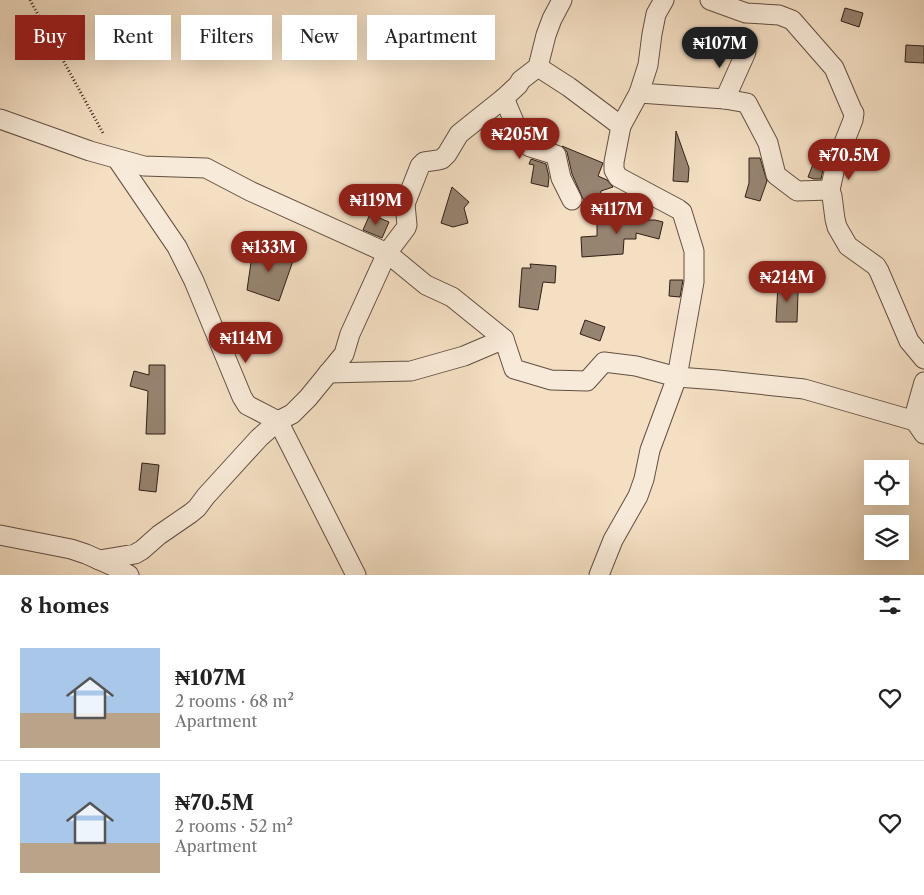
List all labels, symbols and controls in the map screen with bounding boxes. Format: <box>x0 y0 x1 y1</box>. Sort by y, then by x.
chip: Buy <box>15 15 85 60</box>
chip: Rent <box>95 15 171 60</box>
chip: Filters <box>181 15 272 60</box>
chip: New <box>282 15 357 60</box>
chip: Apartment <box>367 15 495 60</box>
pin: ₦107M <box>685 27 755 69</box>
text: ₦107M <box>693 33 747 53</box>
pin: ₦205M <box>485 118 555 160</box>
text: ₦205M <box>491 124 549 144</box>
pin: ₦70.5M <box>808 138 890 181</box>
text: ₦70.5M <box>819 145 879 165</box>
pin: ₦119M <box>341 184 411 226</box>
text: ₦119M <box>350 190 402 210</box>
pin: ₦117M <box>582 192 652 235</box>
text: ₦117M <box>591 199 643 219</box>
pin: ₦133M <box>234 230 304 273</box>
text: ₦133M <box>242 237 296 257</box>
pin: ₦214M <box>752 260 822 303</box>
text: ₦214M <box>760 267 814 287</box>
pin: ₦114M <box>211 322 281 364</box>
text: ₦114M <box>220 328 272 348</box>
map controls <box>864 460 909 560</box>
button: locate <box>864 460 909 505</box>
button: layers <box>864 515 909 560</box>
icon: filters <box>876 591 904 619</box>
text: 8 homes <box>20 593 109 618</box>
text: ₦107M <box>175 665 246 690</box>
icon: home <box>60 668 120 728</box>
icon: heart <box>876 684 904 712</box>
text: 2 rooms · 68 m² <box>175 691 294 711</box>
text: Apartment <box>175 711 257 731</box>
text: ₦70.5M <box>175 790 254 815</box>
icon: home <box>60 793 120 853</box>
icon: heart <box>876 809 904 837</box>
text: 2 rooms · 52 m² <box>175 816 293 836</box>
text: Apartment <box>175 836 257 856</box>

